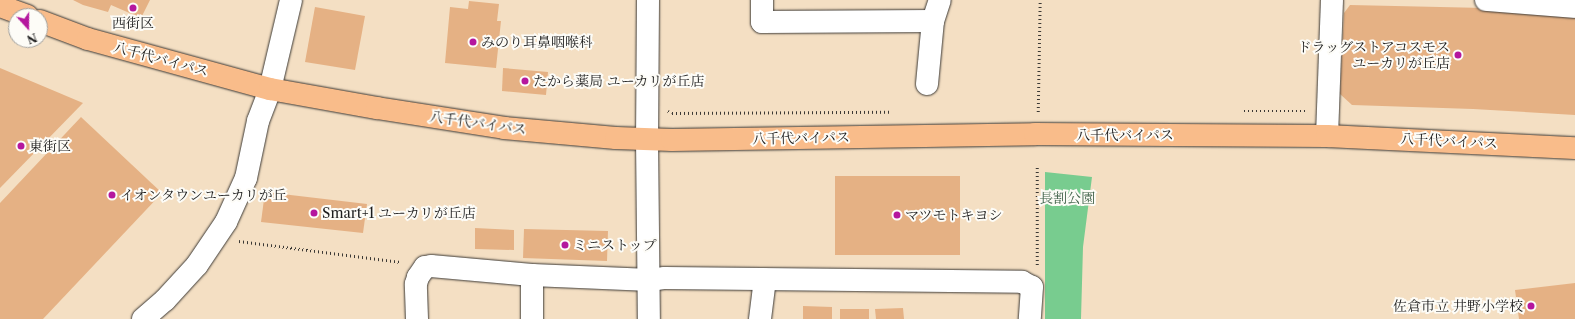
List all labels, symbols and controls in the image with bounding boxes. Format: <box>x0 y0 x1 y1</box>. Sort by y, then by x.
marker: 西街区 <box>128 3 138 13</box>
north arrow <box>8 8 48 48</box>
place label: 西街区 <box>112 15 154 31</box>
text: N <box>25 30 39 47</box>
place label: みのり耳鼻咽喉科 <box>481 34 593 50</box>
marker: みのり耳鼻咽喉科 <box>468 37 478 47</box>
street label: 八千代バイパス <box>111 38 211 80</box>
place label: ドラッグストアコスモス ユーカリが丘店 <box>1296 39 1450 72</box>
marker: ドラッグストアコスモス ユーカリが丘店 <box>1453 50 1463 60</box>
place label: たから薬局 ユーカリが丘店 <box>533 73 705 89</box>
marker: たから薬局 ユーカリが丘店 <box>520 76 530 86</box>
street label: 八千代バイパス <box>428 108 528 138</box>
street label: 八千代バイパス <box>1076 127 1174 143</box>
street label: 八千代バイパス <box>752 129 850 147</box>
street label: 八千代バイパス <box>1400 130 1498 152</box>
place label: 東街区 <box>29 138 71 154</box>
marker: 東街区 <box>16 141 26 151</box>
place label: イオンタウンユーカリが丘 <box>120 187 288 203</box>
marker: イオンタウンユーカリが丘 <box>107 190 117 200</box>
park label: 長割公園 <box>1039 190 1095 206</box>
place label: Smart+1 ユーカリが丘店 <box>322 205 476 221</box>
place label: マツモトキヨシ <box>905 207 1003 223</box>
marker: Smart+1 ユーカリが丘店 <box>309 208 319 218</box>
marker: マツモトキヨシ <box>892 210 902 220</box>
place label: ミニストップ <box>573 237 657 253</box>
marker: ミニストップ <box>560 240 570 250</box>
place label: 佐倉市立 井野小学校 <box>1393 298 1523 314</box>
marker: 佐倉市立 井野小学校 <box>1526 301 1536 311</box>

